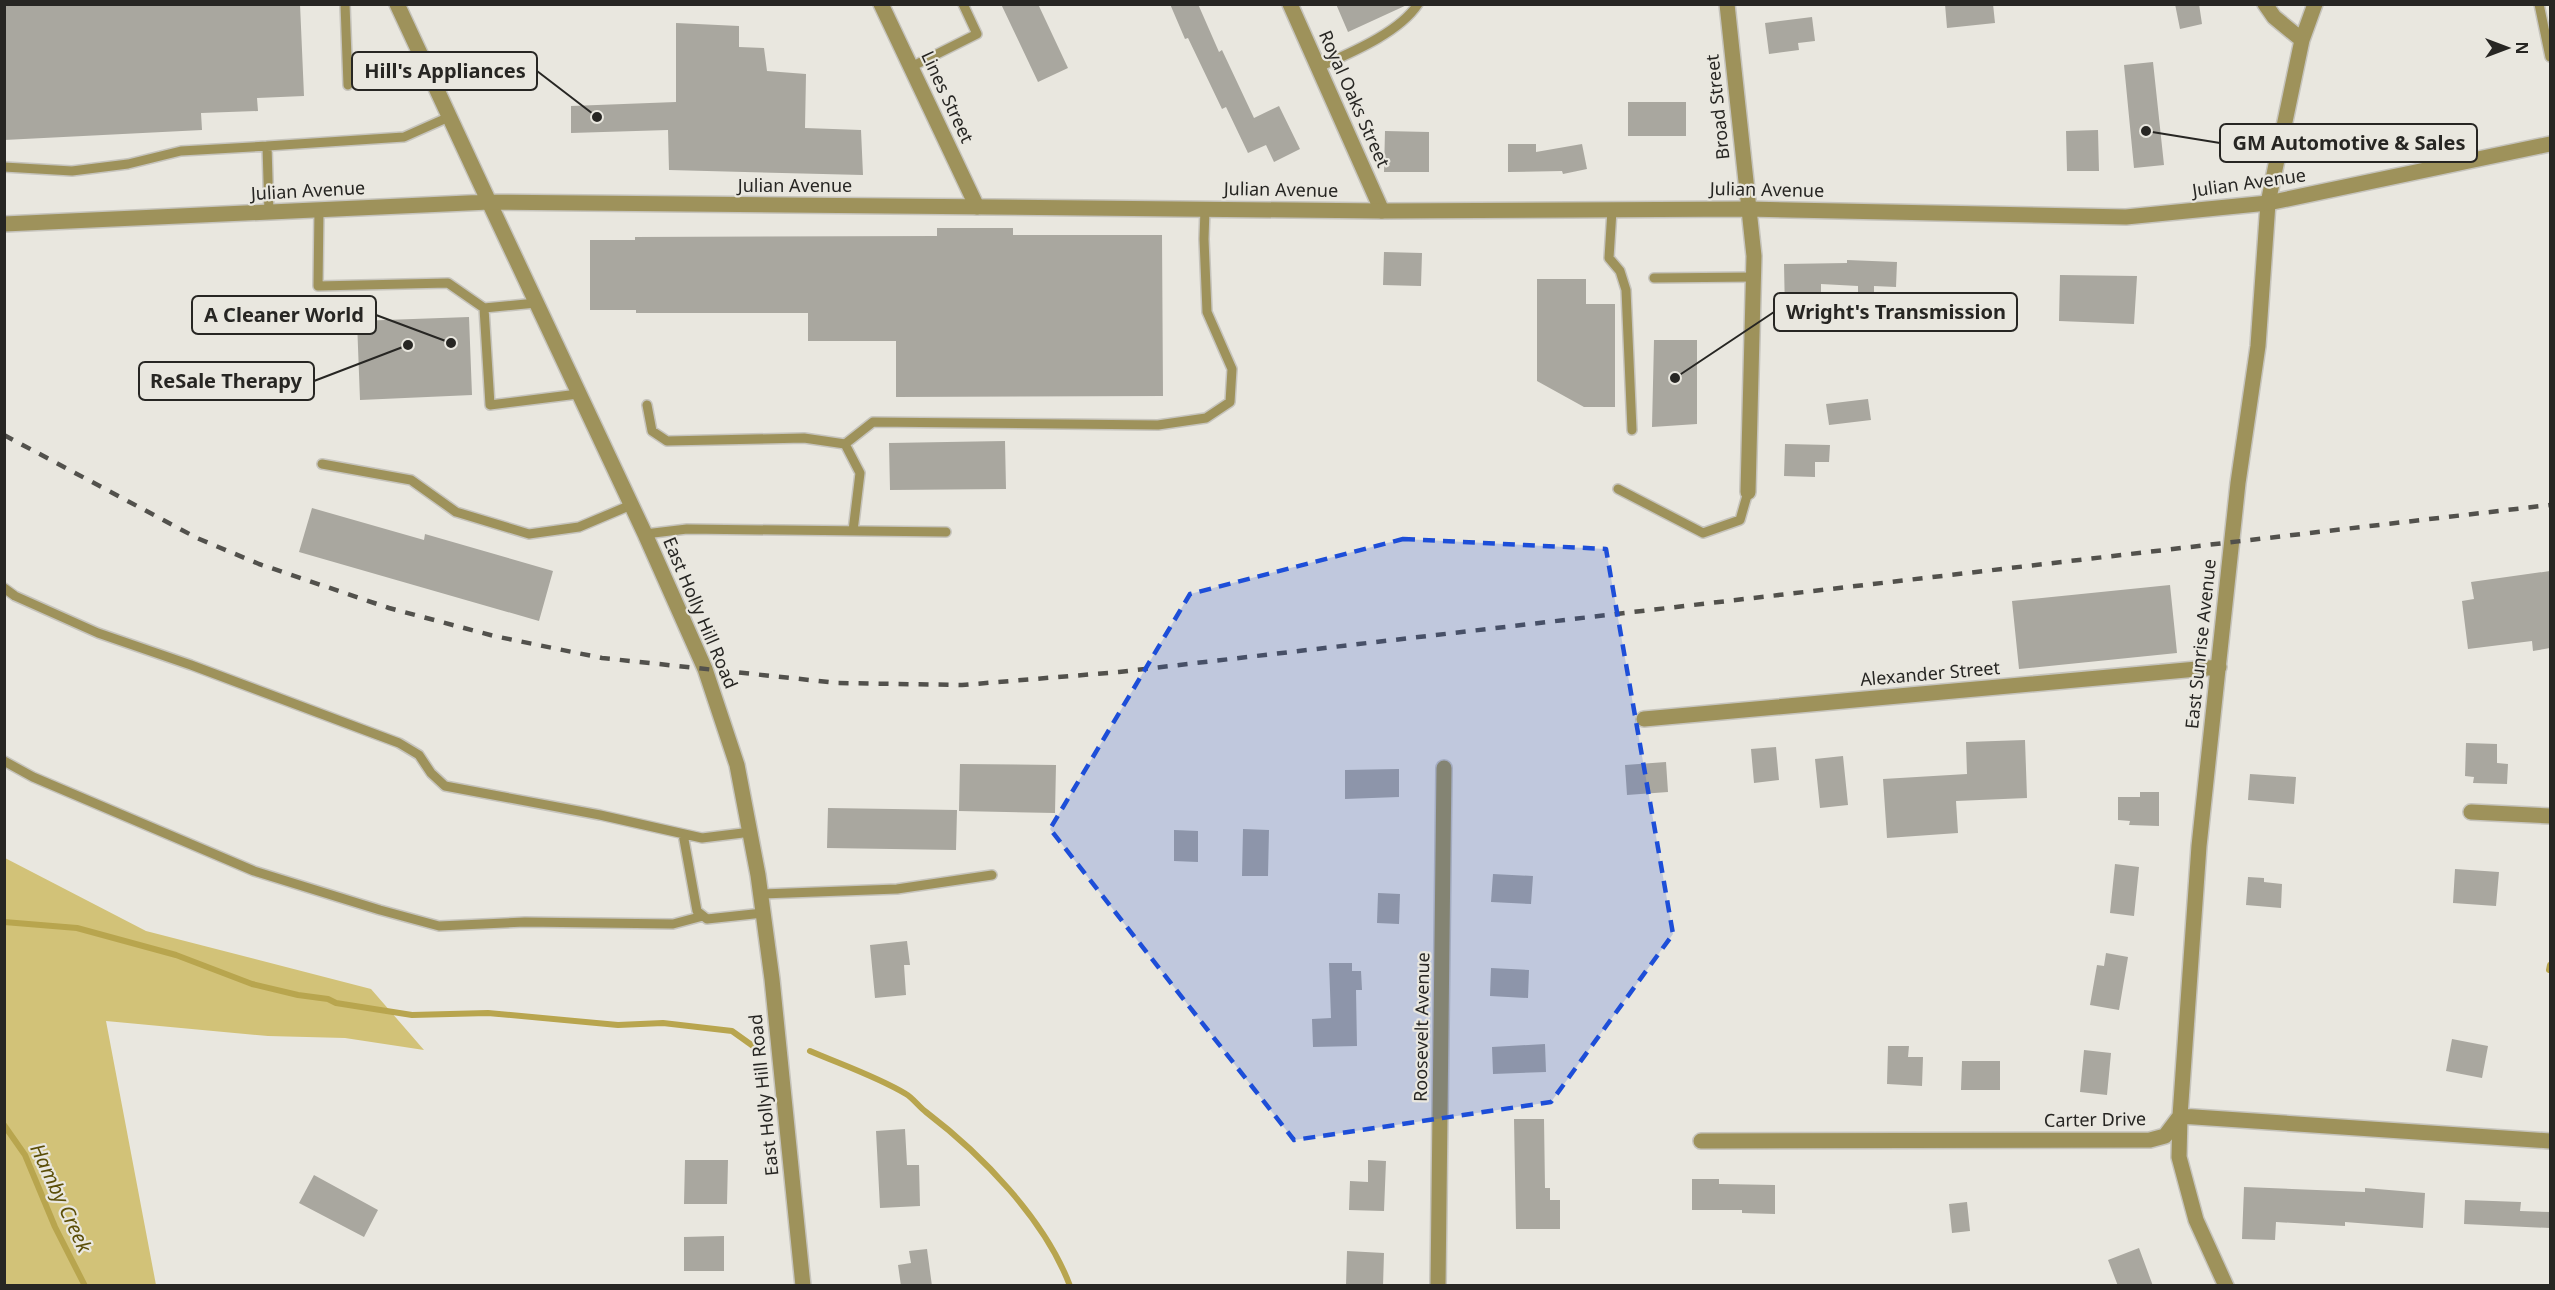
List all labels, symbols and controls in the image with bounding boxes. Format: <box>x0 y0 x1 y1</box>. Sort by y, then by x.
north arrow <box>2477 18 2537 78</box>
street label: Royal Oaks Street <box>1314 26 1396 171</box>
text: N <box>2511 41 2533 55</box>
street label: Lines Street <box>916 47 980 147</box>
callout: Hill's Appliances <box>352 52 537 90</box>
street label: Broad Street <box>1699 53 1734 161</box>
text: Hill's Appliances <box>364 57 526 84</box>
callout: GM Automotive & Sales <box>2220 124 2477 162</box>
text: GM Automotive & Sales <box>2233 129 2465 156</box>
street label: Julian Avenue <box>2189 162 2307 202</box>
street label: Julian Avenue <box>736 173 852 197</box>
street label: Julian Avenue <box>248 175 366 205</box>
street label: Julian Avenue <box>1222 176 1338 202</box>
street label: Julian Avenue <box>1708 176 1824 202</box>
callout: Wright's Transmission <box>1774 293 2017 331</box>
callout: A Cleaner World <box>192 296 376 334</box>
text: Wright's Transmission <box>1786 298 2006 325</box>
text: A Cleaner World <box>204 301 364 328</box>
callout: ReSale Therapy <box>139 362 314 400</box>
text: ReSale Therapy <box>150 367 302 394</box>
street label: East Holly Hill Road <box>658 533 744 692</box>
street label: East Sunrise Avenue <box>2179 558 2221 730</box>
street label: Alexander Street <box>1859 655 2001 691</box>
street label: Roosevelt Avenue <box>1408 952 1434 1102</box>
street label: East Holly Hill Road <box>743 1013 783 1177</box>
street label: Carter Drive <box>2044 1106 2146 1132</box>
water label: Hamby Creek <box>24 1139 99 1258</box>

